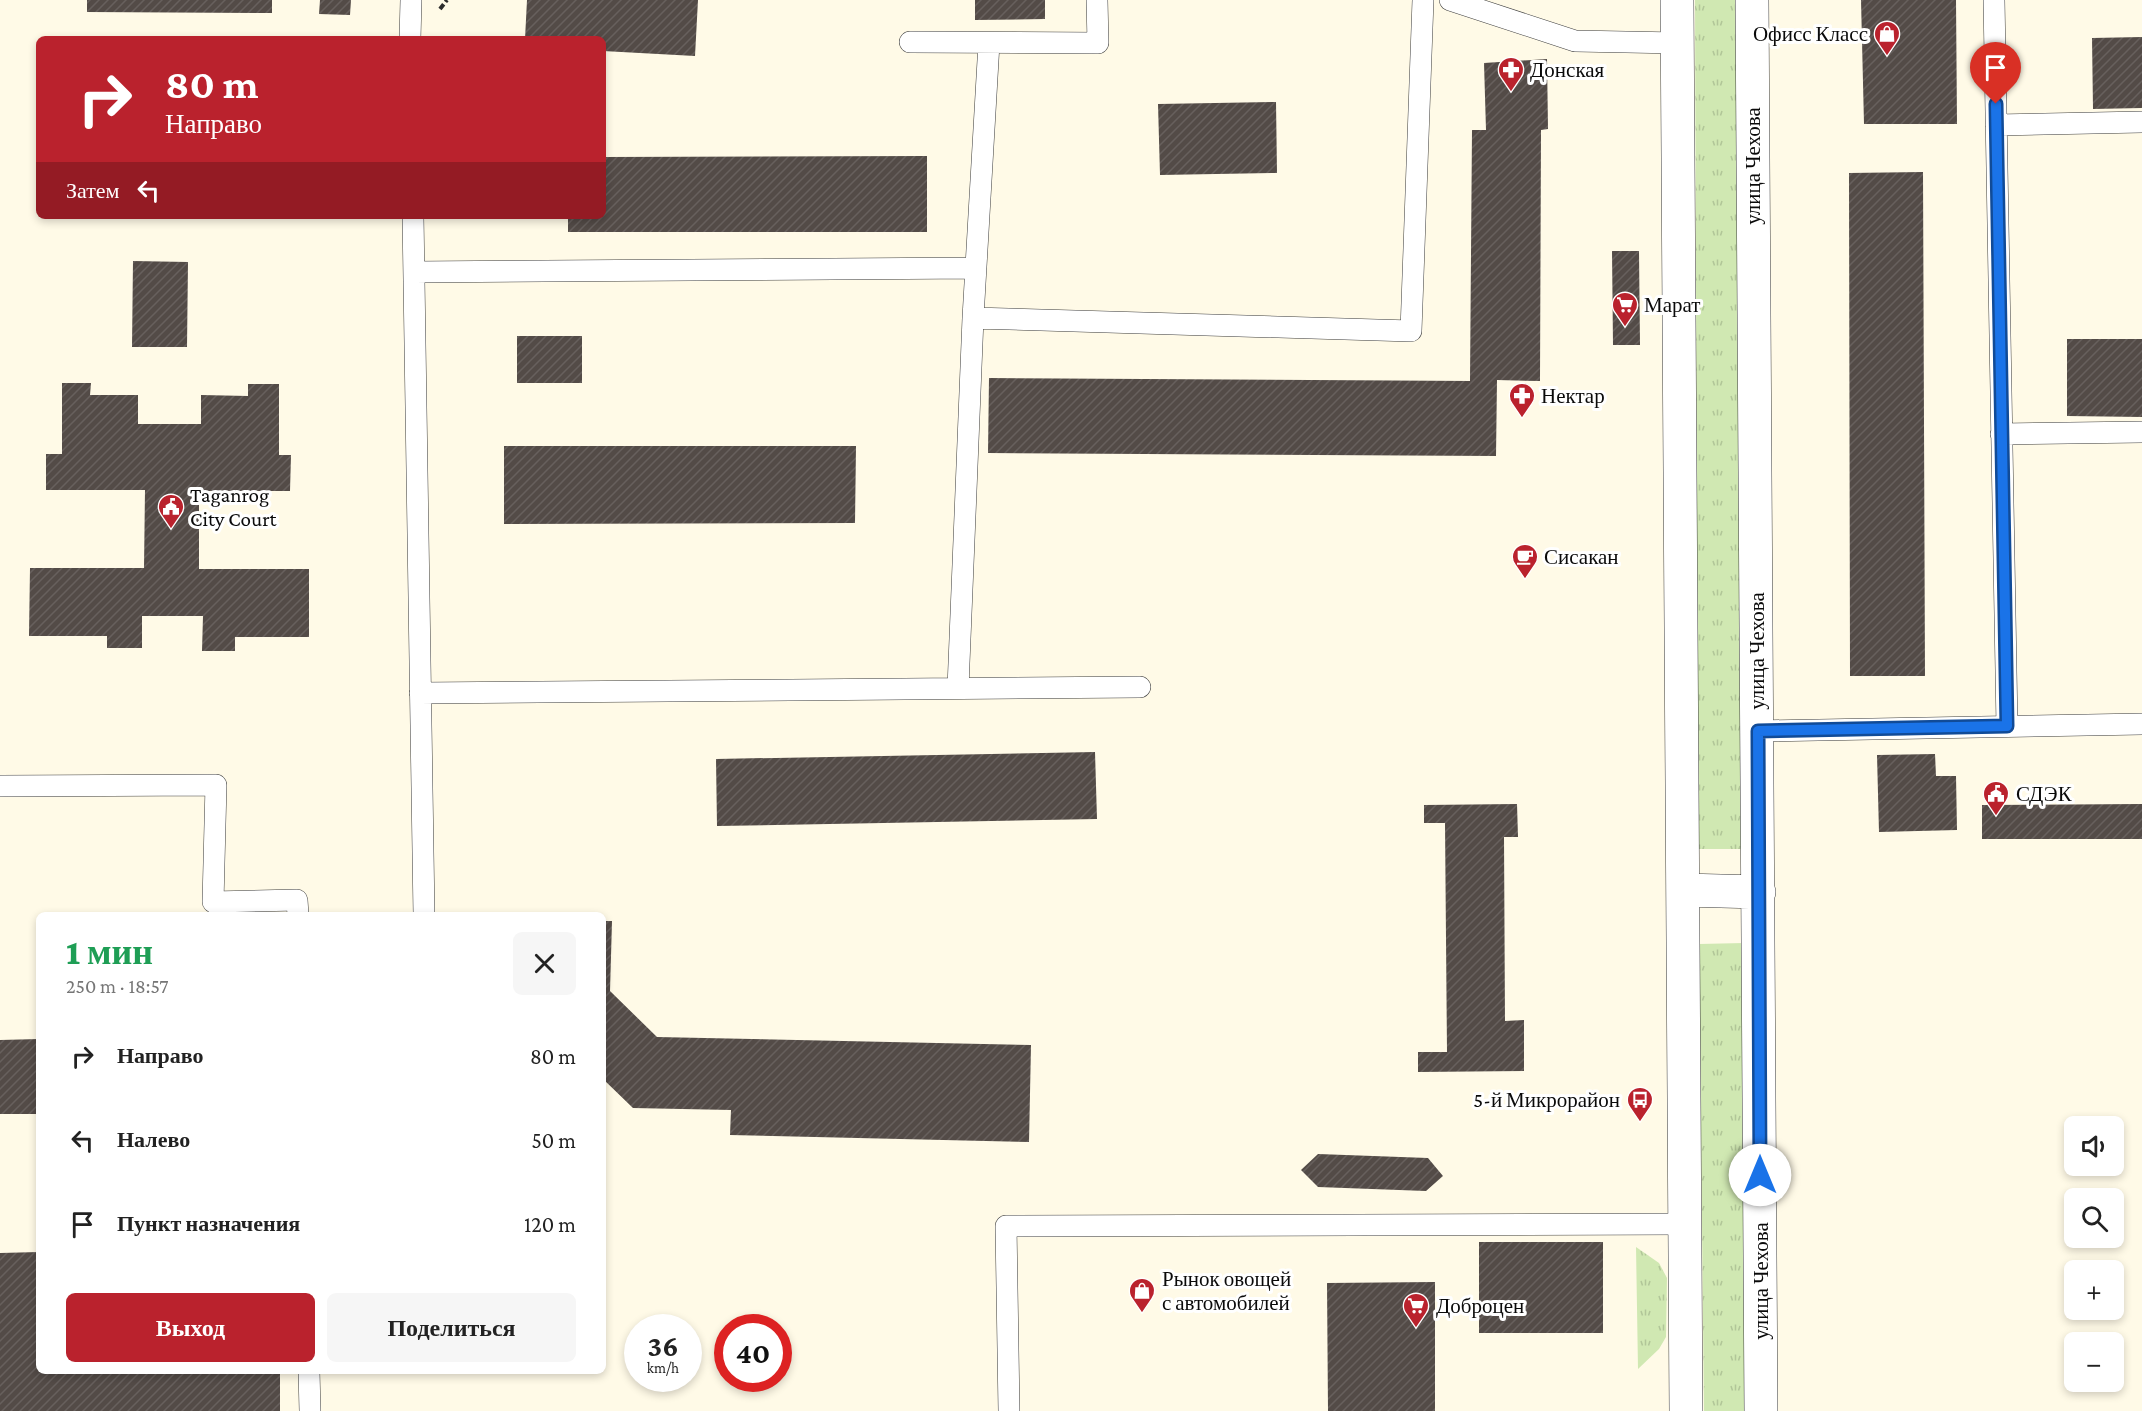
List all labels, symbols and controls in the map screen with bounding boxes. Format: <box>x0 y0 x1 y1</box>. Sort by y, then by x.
shop icon: Офисс Класс <box>1872 19 1902 57</box>
place label: Офисс Класс <box>1753 22 1868 46</box>
pin <box>1970 42 2021 104</box>
icon: arrive <box>1979 51 2012 84</box>
pharmacy icon: Донская <box>1496 55 1526 93</box>
place label: Донская <box>1530 58 1605 82</box>
icon: right <box>66 60 144 138</box>
text: 80 m <box>165 60 259 107</box>
street label: улица Чехова <box>1741 107 1765 225</box>
text: Направо <box>165 109 262 139</box>
icon: left <box>132 174 165 207</box>
text: Затем <box>66 178 120 203</box>
supermarket icon: Марат <box>1610 290 1640 328</box>
place label: Марат <box>1644 293 1700 317</box>
pharmacy icon: Нектар <box>1507 381 1537 419</box>
place label: Нектар <box>1541 384 1605 408</box>
place label: Taganrog City Court <box>190 483 278 531</box>
public building icon: Taganrog City Court <box>156 492 186 530</box>
cafe icon: Сисакан <box>1510 542 1540 580</box>
place label: Сисакан <box>1544 545 1619 569</box>
street label: улица Чехова <box>1745 592 1769 710</box>
public building icon: СДЭК <box>1981 779 2011 817</box>
place label: СДЭК <box>2016 782 2073 806</box>
text: 1 мин <box>66 932 153 972</box>
button: close <box>513 932 576 995</box>
text: 250 m · 18:57 <box>66 975 168 997</box>
icon: right <box>66 1040 99 1073</box>
text: Направо <box>117 1043 203 1068</box>
text: 80 m <box>530 1044 576 1069</box>
bus stop icon: 5-й Микрорайон <box>1625 1085 1655 1123</box>
place label: 5-й Микрорайон <box>1473 1088 1620 1112</box>
map controls <box>2064 1116 2124 1392</box>
button: sound <box>2064 1116 2124 1176</box>
icon: left <box>66 1124 99 1157</box>
text: Налево <box>117 1127 190 1152</box>
text: 50 m <box>531 1128 576 1153</box>
position arrow <box>1728 1143 1792 1207</box>
button: search <box>2064 1188 2124 1248</box>
icon: arrive <box>66 1208 99 1241</box>
text: Пункт назначения <box>117 1211 300 1236</box>
text: 120 m <box>524 1212 576 1237</box>
street label: улица Чехова <box>1749 1222 1773 1340</box>
button: + <box>2064 1260 2124 1320</box>
place label: Рынок овощей с автомобилей <box>1162 1267 1291 1315</box>
shop icon: Рынок овощей с автомобилей <box>1127 1276 1157 1314</box>
supermarket icon: Доброцен <box>1401 1291 1431 1329</box>
button: Выход <box>66 1293 315 1362</box>
button: Поделиться <box>327 1293 576 1362</box>
place label: Доброцен <box>1436 1294 1524 1318</box>
speed limit sign: 40 <box>714 1314 792 1392</box>
text: 36 <box>647 1329 679 1362</box>
button: − <box>2064 1332 2124 1392</box>
text: km/h <box>647 1360 679 1376</box>

